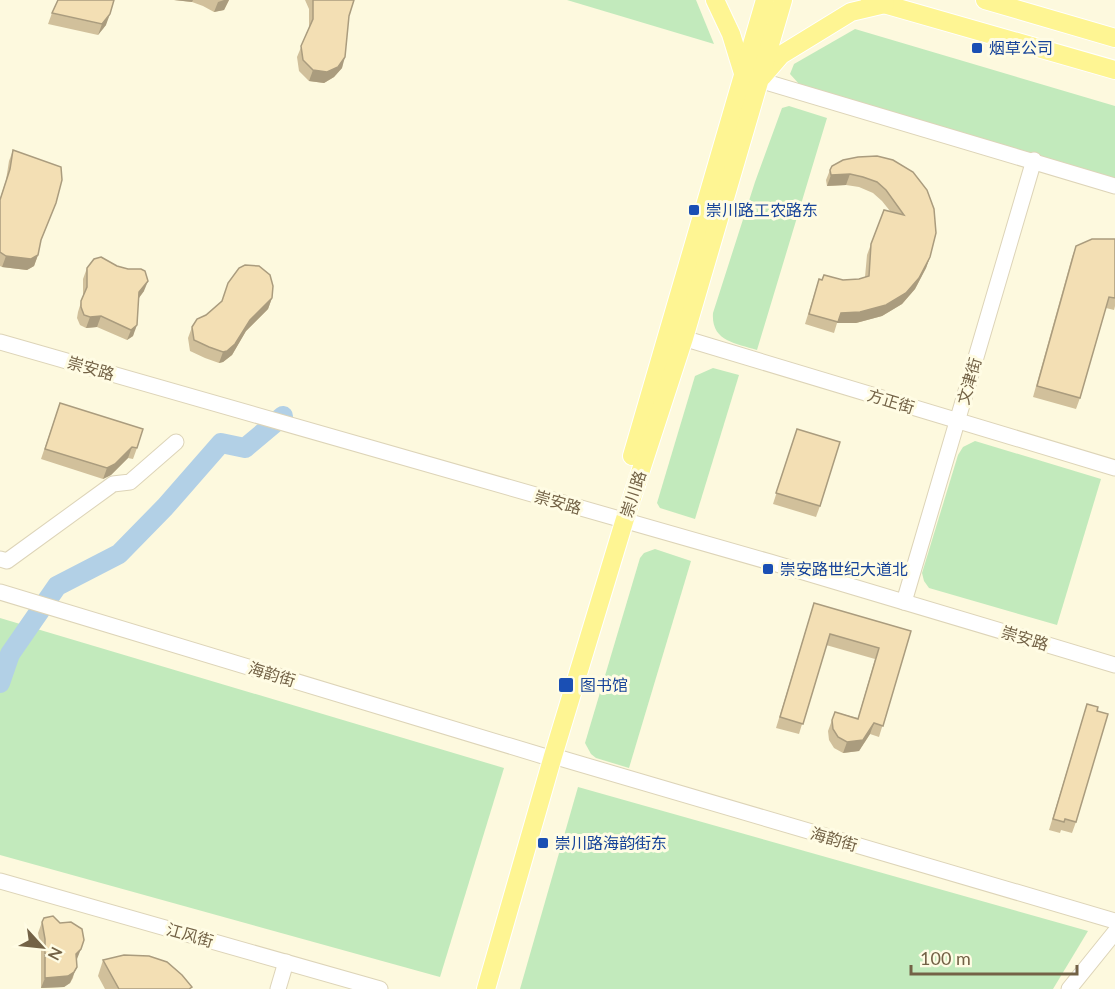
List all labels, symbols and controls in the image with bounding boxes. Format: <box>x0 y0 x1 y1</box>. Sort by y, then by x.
place label: 烟草公司 <box>989 38 1053 57</box>
marker: 烟草公司 <box>970 41 984 55</box>
place label: 崇川路工农路东 <box>706 200 818 219</box>
marker: 崇川路工农路东 <box>687 203 701 217</box>
street label: 崇安路 <box>65 352 117 383</box>
street label: 文津街 <box>953 355 984 407</box>
street label: 方正街 <box>865 384 917 417</box>
street label: 崇川路 <box>616 468 649 520</box>
street label: 崇安路 <box>532 486 584 517</box>
place label: 崇安路世纪大道北 <box>780 559 908 578</box>
marker: 崇安路世纪大道北 <box>761 562 775 576</box>
street label: 崇安路 <box>999 621 1051 654</box>
street label: 海韵街 <box>246 657 298 690</box>
place label: 图书馆 <box>580 675 628 694</box>
marker: 图书馆 <box>557 676 575 694</box>
street label: 海韵街 <box>808 823 860 854</box>
place label: 崇川路海韵街东 <box>555 833 667 852</box>
marker: 崇川路海韵街东 <box>536 836 550 850</box>
north arrow <box>12 917 72 977</box>
street label: 江风街 <box>164 919 216 950</box>
scale bar <box>911 938 1078 976</box>
text: N <box>45 944 67 964</box>
text: 100 m <box>920 947 971 969</box>

